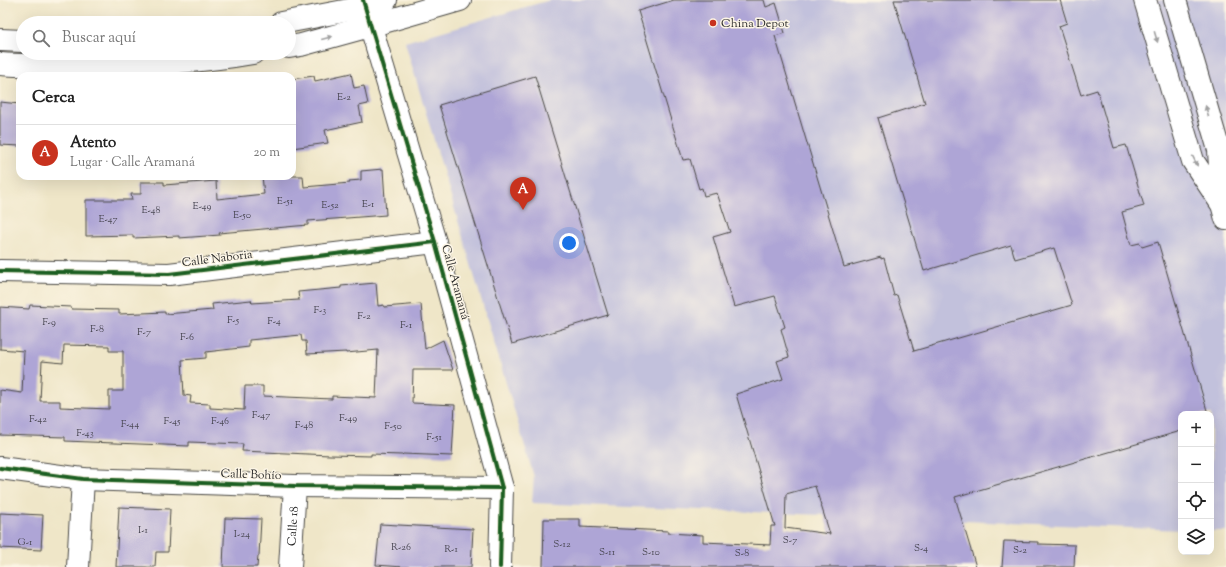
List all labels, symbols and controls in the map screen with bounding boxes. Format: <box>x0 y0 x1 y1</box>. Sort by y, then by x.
place label: China Depot <box>721 15 789 33</box>
search box <box>16 16 296 60</box>
marker: China Depot <box>708 18 718 28</box>
icon: search <box>30 27 52 49</box>
text: Buscar aquí <box>62 28 136 49</box>
one-way arrow <box>1153 32 1159 44</box>
one-way arrow <box>321 34 333 40</box>
text: Cerca <box>32 86 75 110</box>
house number: E-2 <box>337 90 351 105</box>
one-way arrow <box>1204 104 1210 116</box>
text: Atento <box>70 133 116 154</box>
text: A <box>40 144 50 162</box>
text: 20 m <box>254 144 280 162</box>
text: Lugar · Calle Aramaná <box>70 154 195 172</box>
one-way arrow <box>1192 155 1198 167</box>
pin: A <box>510 177 536 210</box>
house number: E-51 <box>277 194 294 209</box>
house number: E-1 <box>362 197 375 212</box>
house number: E-52 <box>321 198 339 213</box>
house number: E-49 <box>193 199 212 214</box>
house number: E-48 <box>142 203 161 218</box>
house number: E-50 <box>233 208 251 223</box>
house number: E-47 <box>99 212 118 227</box>
your location <box>559 233 579 253</box>
street label: Calle Aramaná <box>436 243 474 322</box>
street label: Calle Naboria <box>181 246 254 272</box>
house number: F-3 <box>314 303 326 318</box>
house number: F-2 <box>357 309 371 324</box>
house number: F-5 <box>227 313 240 328</box>
house number: F-4 <box>267 314 281 329</box>
house number: F-9 <box>42 315 56 330</box>
house number: F-1 <box>400 318 413 333</box>
house number: F-8 <box>90 322 104 337</box>
house number: F-7 <box>137 325 151 340</box>
house number: F-6 <box>180 330 194 345</box>
house number: F-47 <box>252 408 270 423</box>
house number: F-49 <box>339 411 357 426</box>
map controls <box>1178 411 1214 555</box>
button: + <box>1178 411 1214 447</box>
house number: F-42 <box>29 412 47 427</box>
house number: F-45 <box>164 414 181 429</box>
house number: F-46 <box>211 414 229 429</box>
house number: F-44 <box>121 417 139 432</box>
house number: F-48 <box>295 418 313 433</box>
house number: F-50 <box>384 419 402 434</box>
house number: F-43 <box>76 426 94 441</box>
house number: F-51 <box>426 430 442 445</box>
button: − <box>1178 447 1214 483</box>
street label: Calle Bohío <box>220 465 282 485</box>
button: locate <box>1178 483 1214 519</box>
street label: Calle 18 <box>283 506 304 547</box>
button: layers <box>1178 519 1214 555</box>
house number: I-1 <box>138 523 149 538</box>
house number: I-24 <box>234 527 250 542</box>
house number: S-7 <box>783 533 797 548</box>
house number: G-1 <box>18 535 33 550</box>
house number: S-12 <box>553 537 571 552</box>
house number: R-26 <box>391 540 411 555</box>
house number: S-4 <box>914 541 928 556</box>
house number: R-1 <box>444 542 458 557</box>
house number: S-2 <box>1013 543 1027 558</box>
house number: S-11 <box>599 545 616 560</box>
house number: S-10 <box>642 545 660 560</box>
house number: S-8 <box>735 546 749 561</box>

